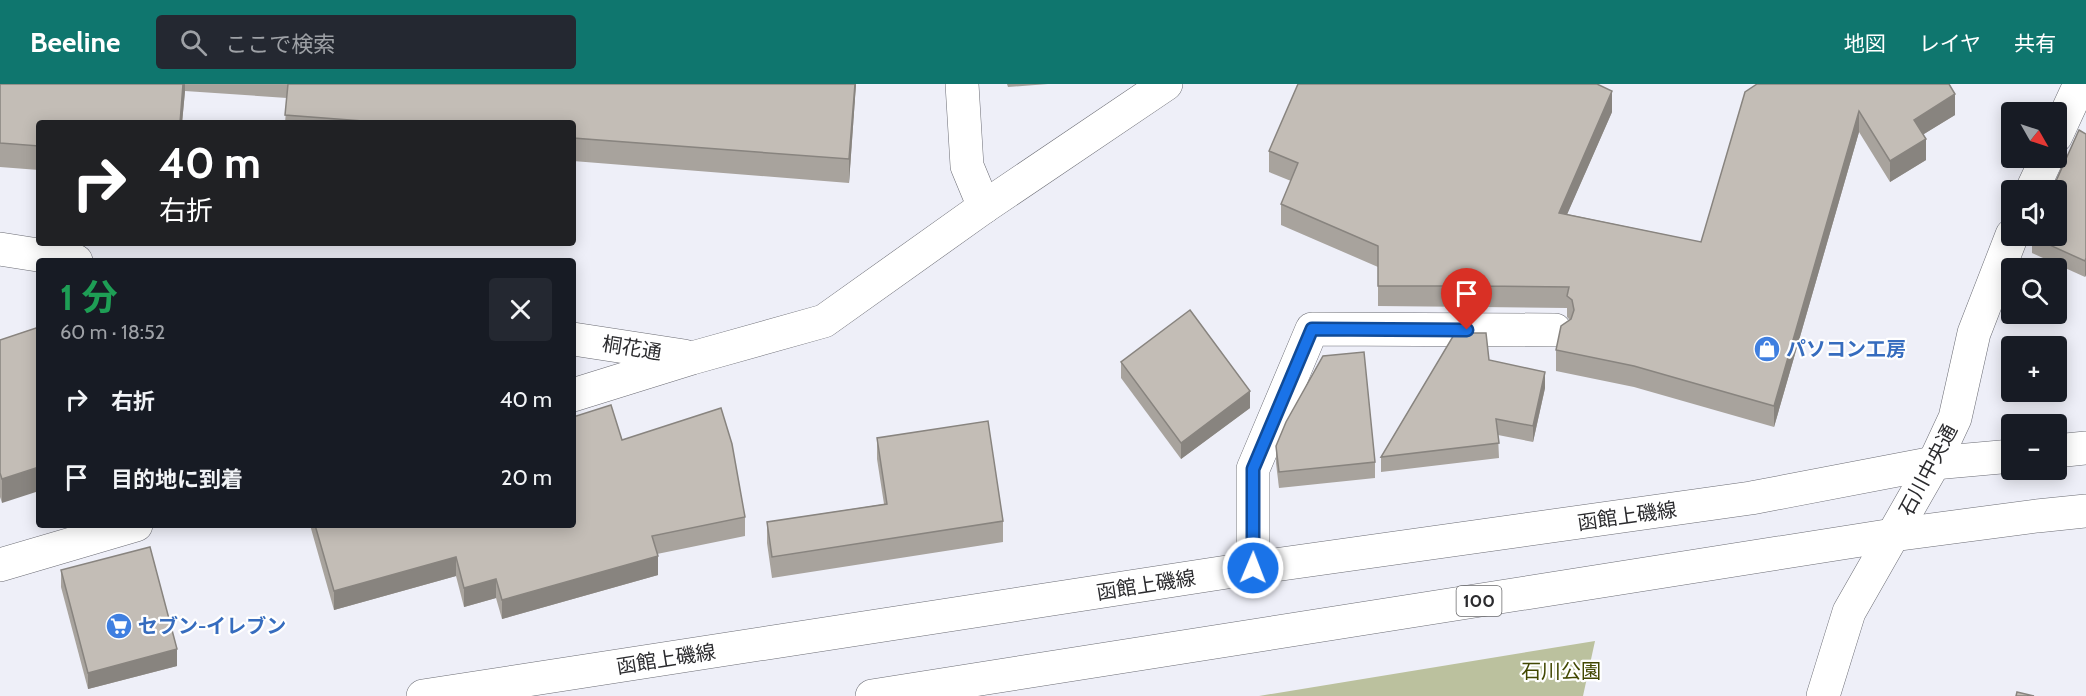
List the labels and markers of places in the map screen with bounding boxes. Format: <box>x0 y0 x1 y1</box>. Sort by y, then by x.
pin <box>1441 268 1492 330</box>
shop icon: パソコン工房 <box>1752 334 1782 364</box>
place label: パソコン工房 <box>1786 337 1906 361</box>
supermarket icon: セブン-イレブン <box>104 611 134 641</box>
place label: セブン-イレブン <box>138 614 286 638</box>

